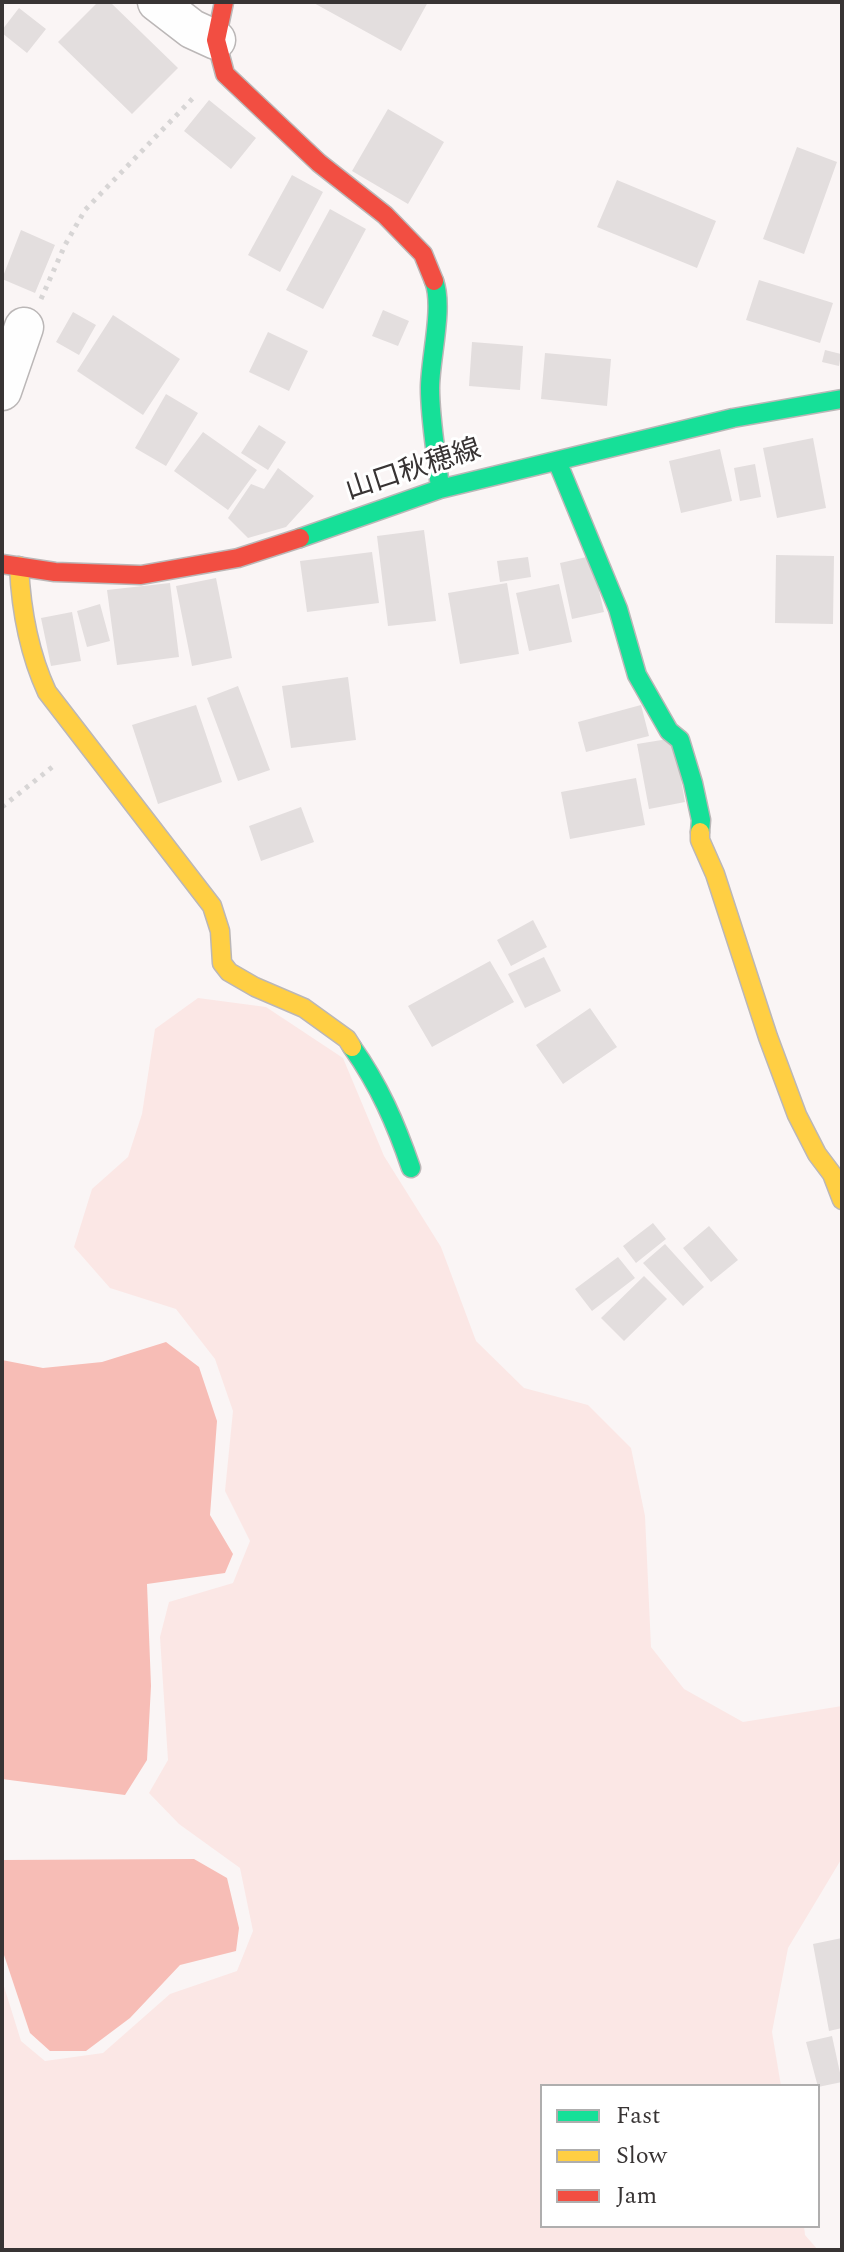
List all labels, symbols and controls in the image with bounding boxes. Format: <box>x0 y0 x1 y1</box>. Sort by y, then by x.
street label: 山口秋穂線 <box>342 434 486 510</box>
legend <box>540 2084 820 2228</box>
text: Fast <box>616 2098 661 2134</box>
text: Slow <box>616 2138 667 2174</box>
text: Jam <box>616 2178 657 2214</box>

